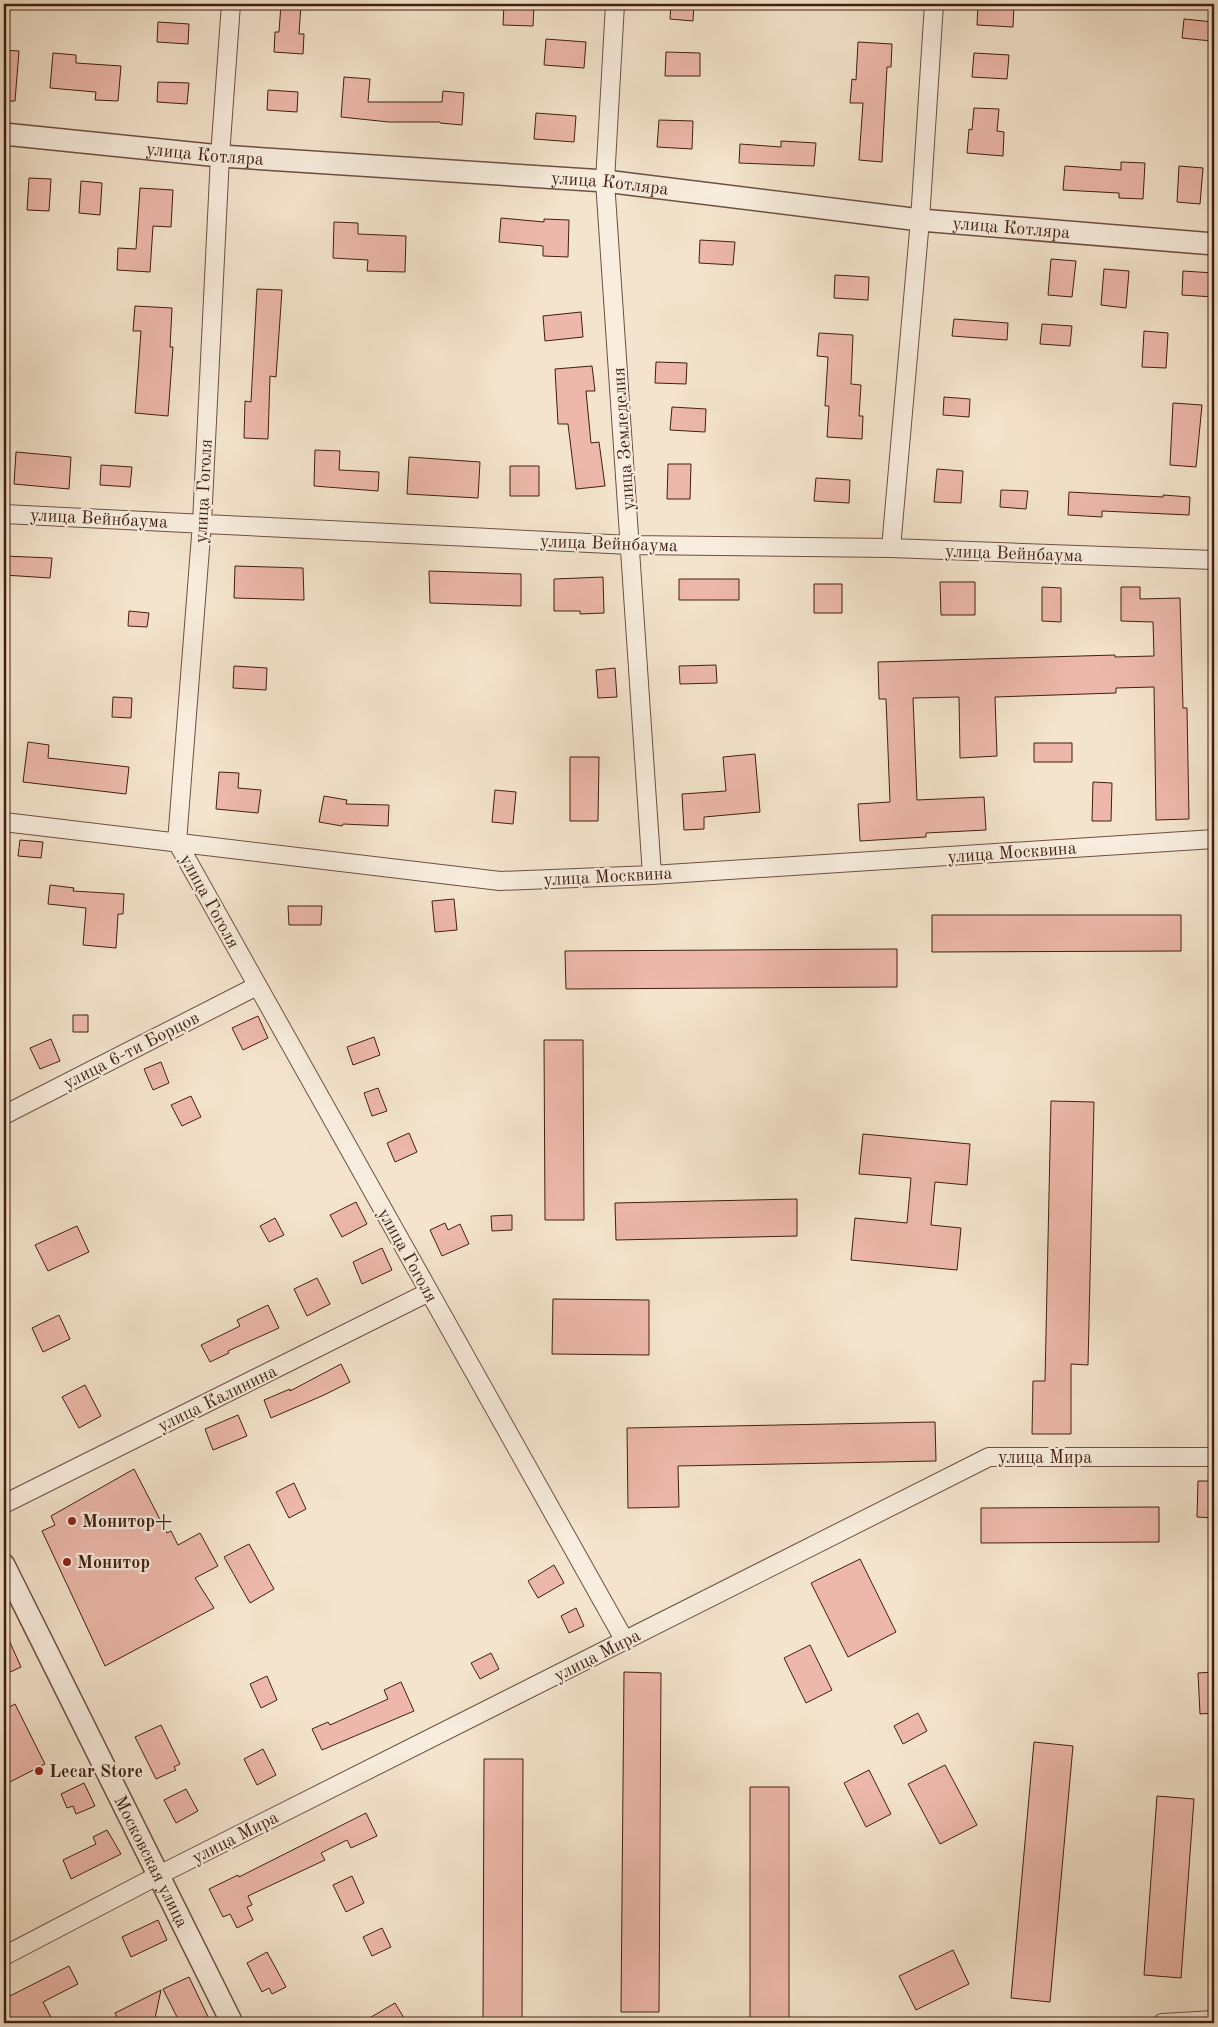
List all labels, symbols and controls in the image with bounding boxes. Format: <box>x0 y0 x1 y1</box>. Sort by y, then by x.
street label: улица Котляра <box>145 141 264 169</box>
street label: улица Котляра <box>550 170 670 199</box>
street label: улица Котляра <box>952 215 1071 242</box>
street label: улица Земледелия <box>610 367 638 511</box>
street label: улица Гоголя <box>192 438 216 544</box>
street label: улица Вейнбаума <box>30 506 168 532</box>
street label: улица Вейнбаума <box>540 533 678 555</box>
street label: улица Вейнбаума <box>945 543 1083 565</box>
street label: улица Москвина <box>947 840 1077 866</box>
street label: улица Гоголя <box>176 851 242 952</box>
street label: улица Москвина <box>543 865 673 889</box>
street label: улица 6-ти Борцов <box>61 1009 202 1093</box>
street label: улица Гоголя <box>374 1205 440 1306</box>
street label: улица Калинина <box>155 1362 280 1436</box>
street label: улица Мира <box>998 1449 1092 1467</box>
place label: Монитор+ <box>82 1513 172 1531</box>
marker: Монитор+ <box>66 1515 78 1527</box>
place label: Монитор <box>77 1554 150 1572</box>
marker: Монитор <box>61 1556 73 1568</box>
street label: улица Мира <box>551 1626 644 1685</box>
place label: Lecar Store <box>49 1763 143 1781</box>
marker: Lecar Store <box>33 1765 45 1777</box>
street label: Московская улица <box>110 1793 191 1931</box>
street label: улица Мира <box>189 1808 282 1867</box>

